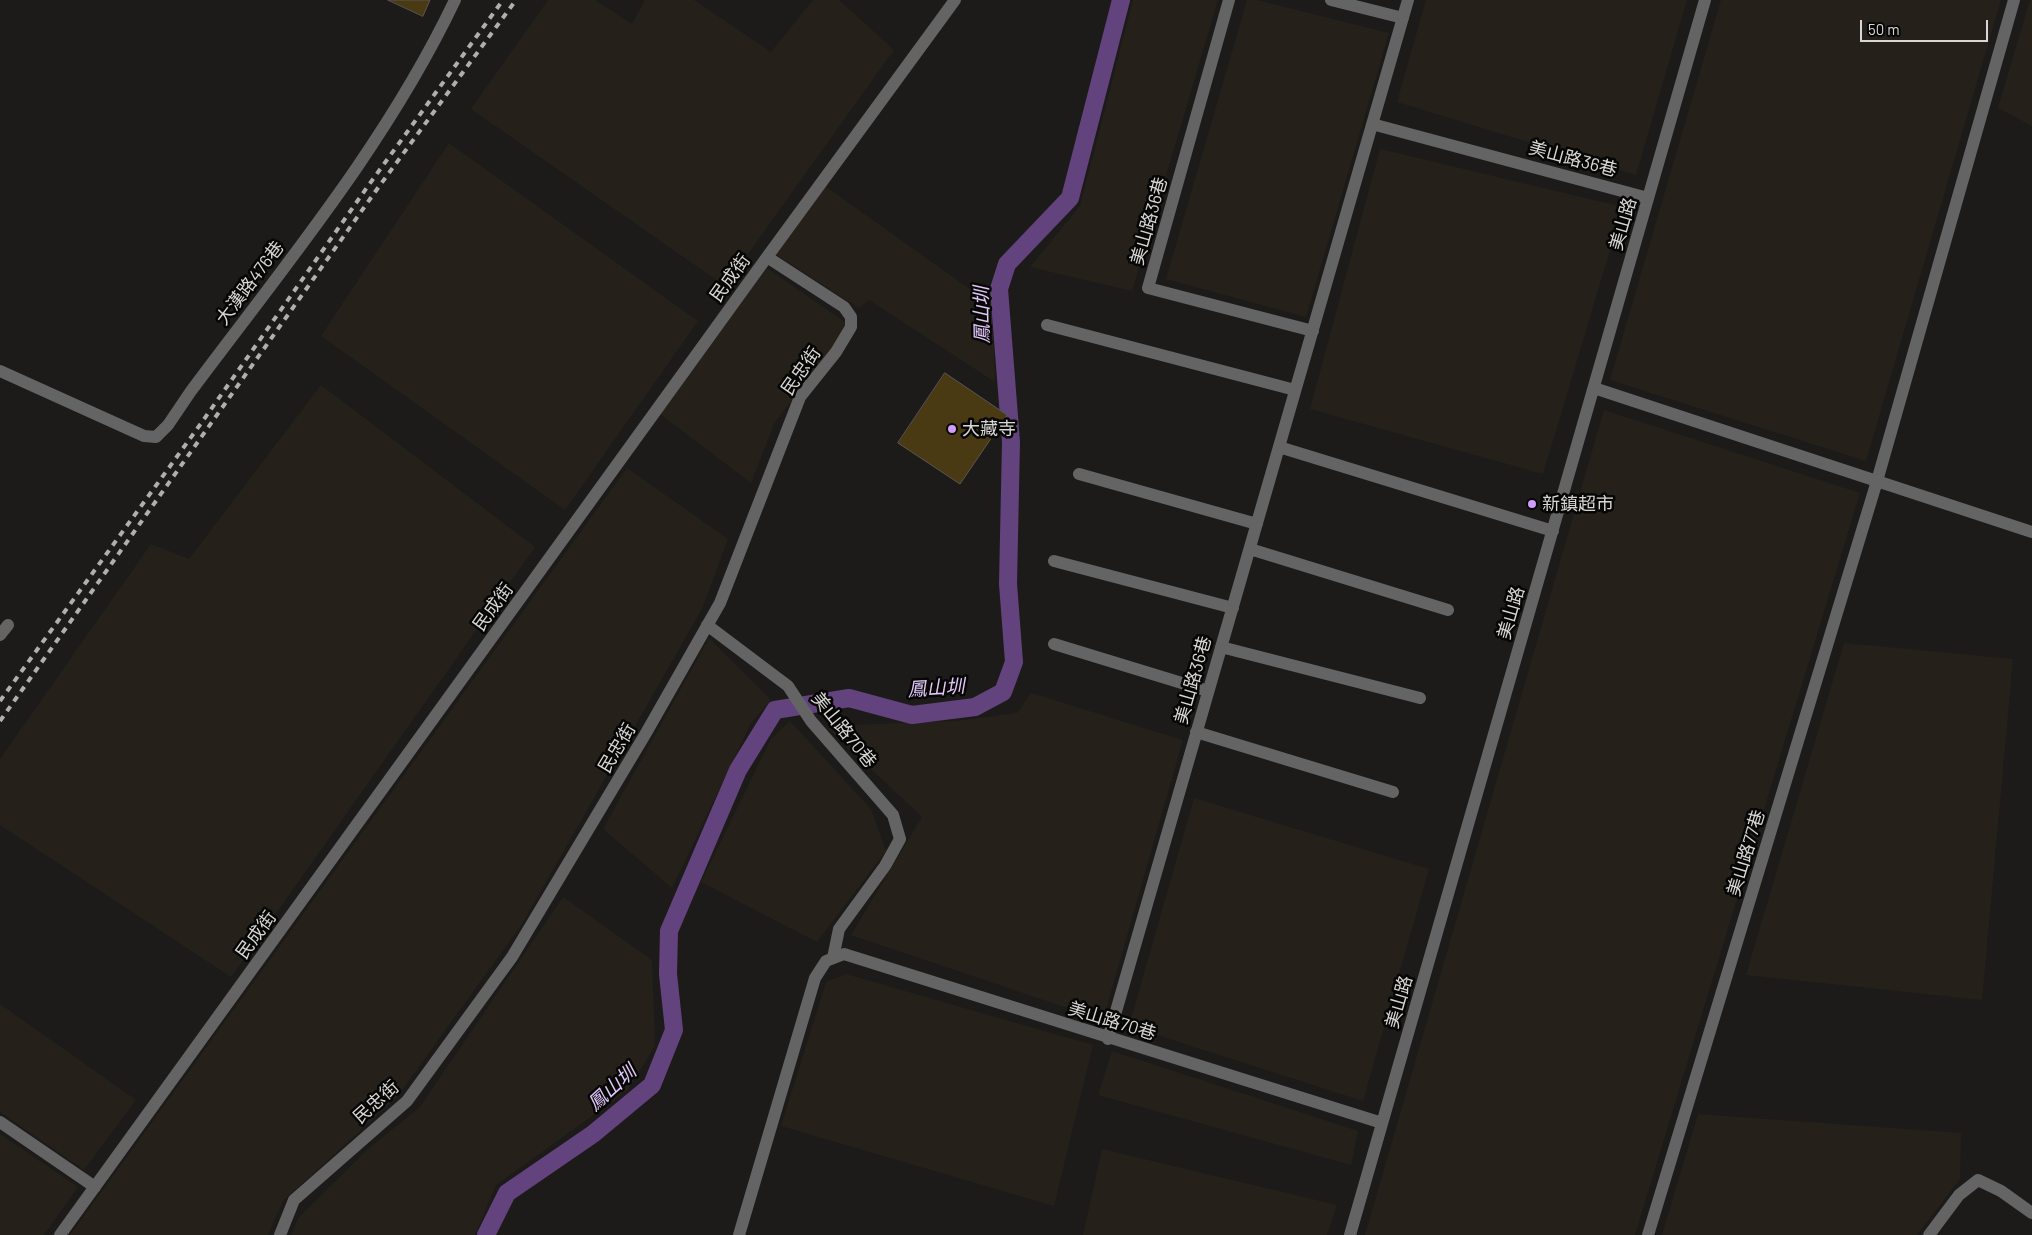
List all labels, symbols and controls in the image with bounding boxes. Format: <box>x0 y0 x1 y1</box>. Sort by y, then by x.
scale bar <box>1862 10 1990 42</box>
text: 50 m <box>1868 20 1900 38</box>
street label: 美山路36巷 <box>1526 137 1620 181</box>
street label: 美山路36巷 <box>1126 175 1172 267</box>
street label: 美山路 <box>1605 195 1641 253</box>
street label: 大漢路476巷 <box>212 237 288 329</box>
street label: 民成街 <box>705 250 755 306</box>
water label: 鳳山圳 <box>970 286 994 344</box>
street label: 民忠街 <box>777 343 825 399</box>
place label: 大藏寺 <box>962 418 1016 440</box>
marker: 大藏寺 <box>946 423 958 435</box>
place label: 新鎮超市 <box>1542 493 1614 515</box>
marker: 新鎮超市 <box>1526 498 1538 510</box>
street label: 民成街 <box>468 579 518 635</box>
street label: 美山路 <box>1493 584 1529 642</box>
street label: 美山路36巷 <box>1170 634 1216 726</box>
water label: 鳳山圳 <box>907 675 965 701</box>
street label: 美山路70巷 <box>807 688 881 772</box>
street label: 民忠街 <box>594 719 640 777</box>
street label: 美山路77巷 <box>1723 807 1769 899</box>
street label: 民成街 <box>231 907 281 963</box>
street label: 美山路 <box>1381 973 1417 1031</box>
street label: 美山路70巷 <box>1065 997 1159 1045</box>
water label: 鳳山圳 <box>583 1060 641 1116</box>
street label: 民忠街 <box>349 1076 403 1128</box>

